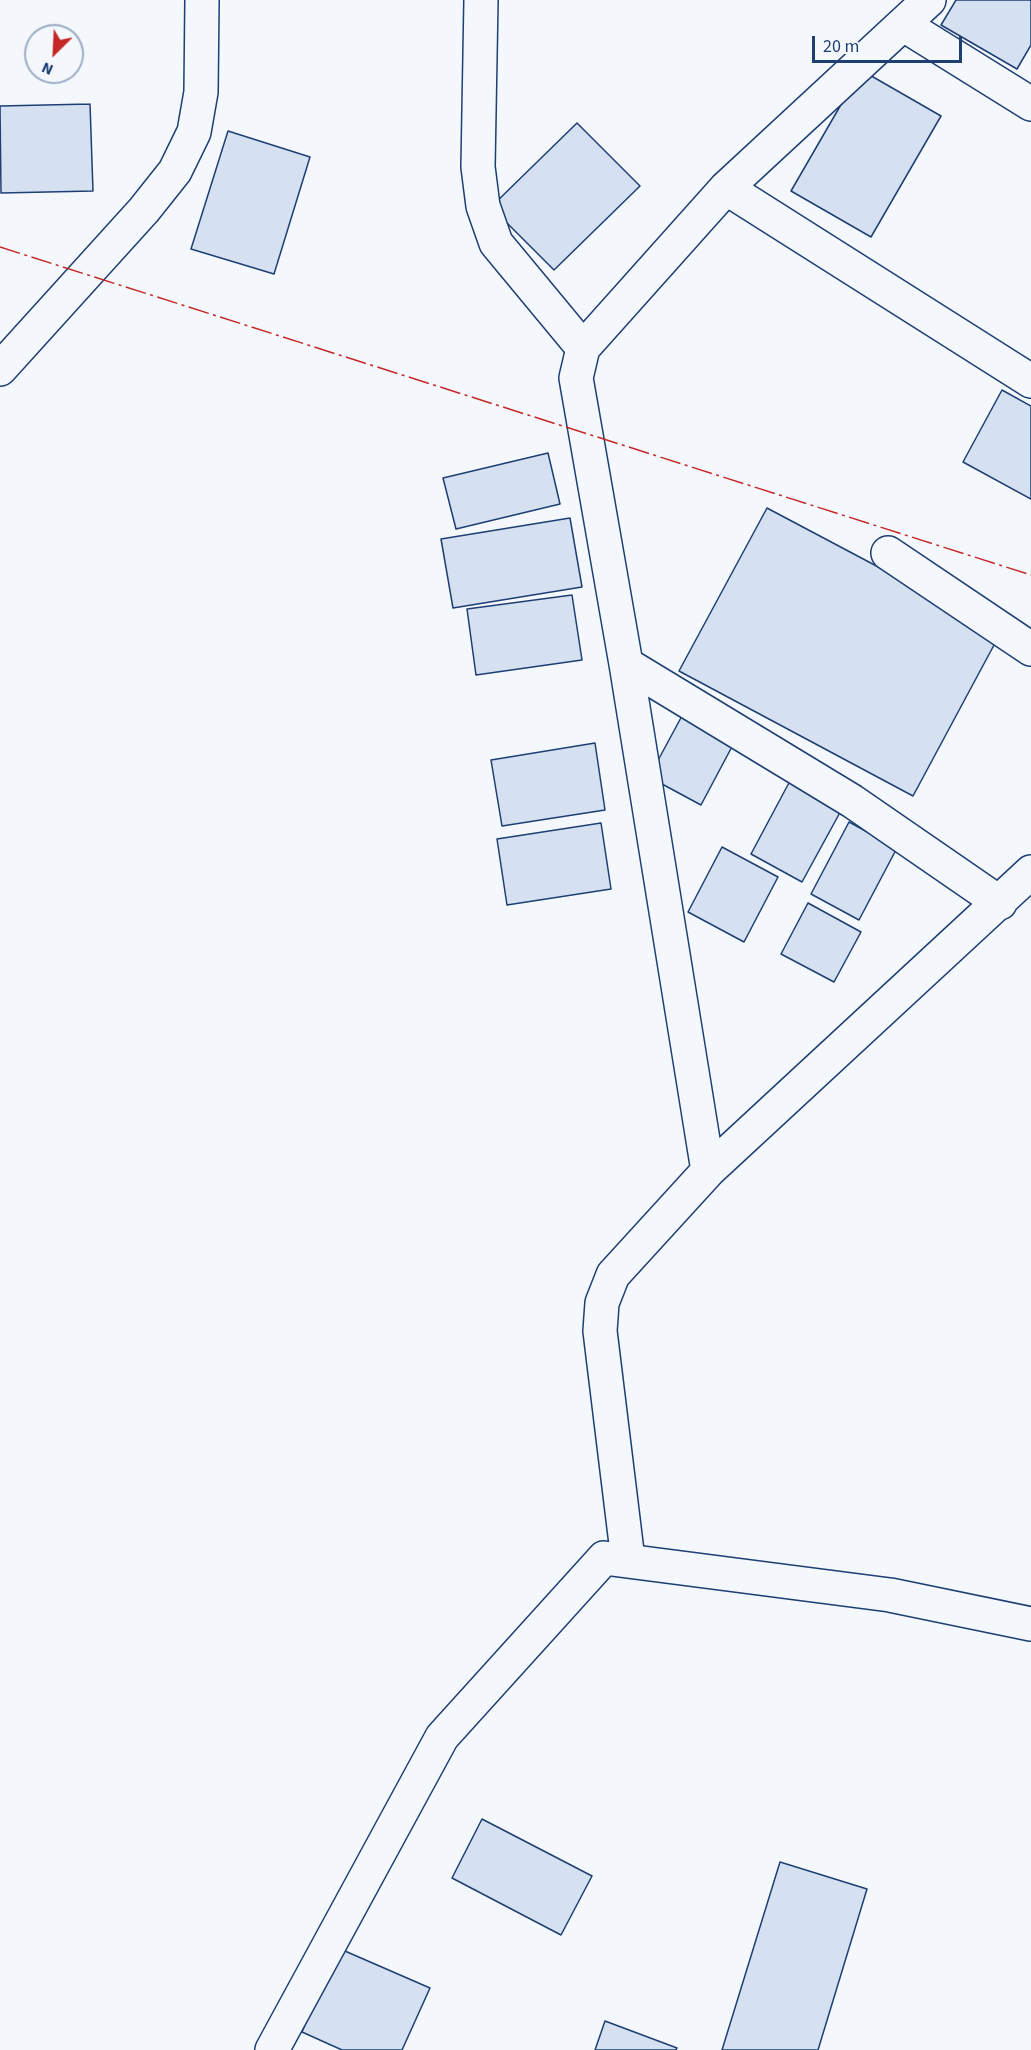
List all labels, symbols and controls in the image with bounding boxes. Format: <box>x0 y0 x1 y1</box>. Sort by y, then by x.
north arrow <box>24 24 84 84</box>
scale bar <box>815 24 965 62</box>
text: 20 m <box>823 34 859 59</box>
text: N <box>38 56 57 81</box>

